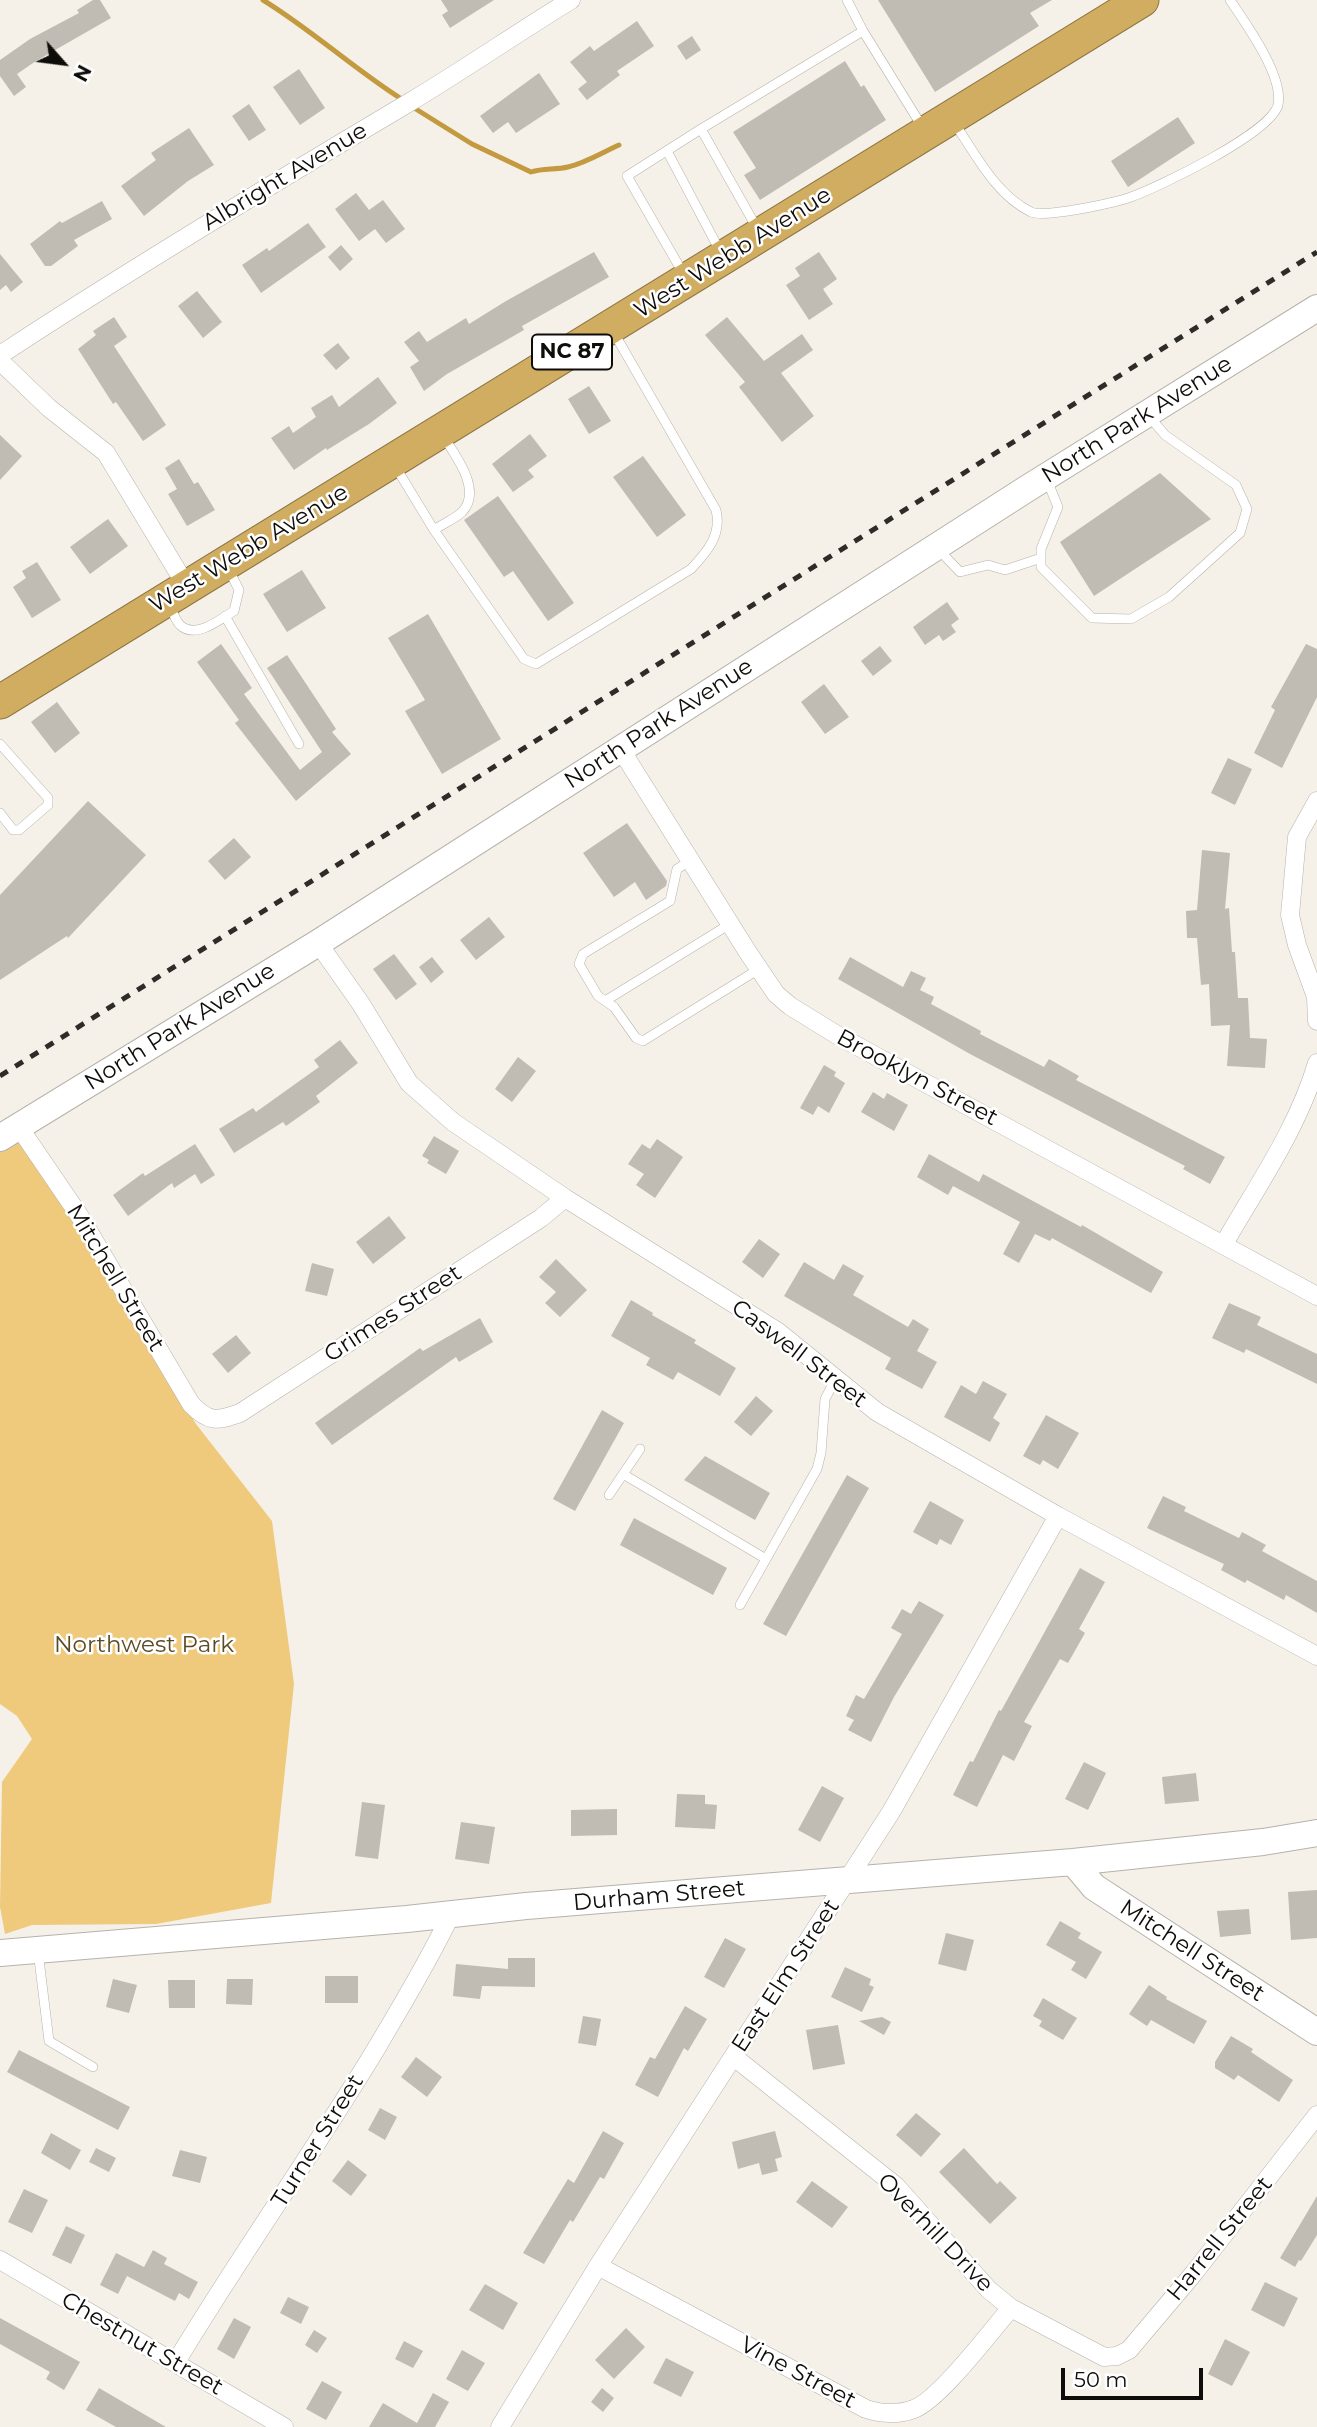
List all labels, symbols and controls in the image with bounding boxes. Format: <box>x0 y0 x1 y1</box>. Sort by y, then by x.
north arrow <box>28 28 98 98</box>
text: N <box>68 61 96 85</box>
street label: Albright Avenue <box>198 117 372 237</box>
street label: West Webb Avenue <box>629 181 837 325</box>
road number: NC 87 <box>532 334 612 370</box>
street label: North Park Avenue <box>1037 350 1237 490</box>
street label: West Webb Avenue <box>145 479 353 619</box>
street label: North Park Avenue <box>560 653 758 795</box>
street label: North Park Avenue <box>80 957 280 1097</box>
street label: Brooklyn Street <box>832 1024 1002 1132</box>
street label: Mitchell Street <box>60 1199 170 1357</box>
street label: Grimes Street <box>319 1259 467 1369</box>
street label: Caswell Street <box>726 1294 872 1414</box>
park label: Northwest Park <box>54 1631 234 1659</box>
street label: Durham Street <box>572 1875 746 1917</box>
street label: East Elm Street <box>726 1894 846 2058</box>
street label: Mitchell Street <box>1114 1894 1270 2008</box>
street label: Turner Street <box>266 2069 370 2213</box>
street label: Overhill Drive <box>871 2168 999 2298</box>
street label: Harrell Street <box>1161 2171 1279 2307</box>
street label: Chestnut Street <box>56 2286 228 2402</box>
street label: Vine Street <box>736 2331 860 2415</box>
scale bar <box>1065 2354 1207 2398</box>
text: 50 m <box>1074 2367 1128 2392</box>

